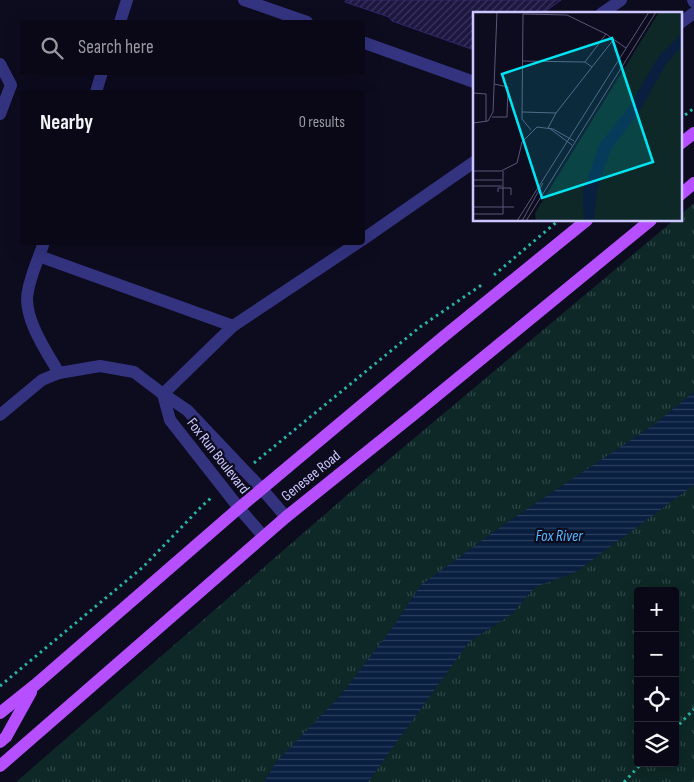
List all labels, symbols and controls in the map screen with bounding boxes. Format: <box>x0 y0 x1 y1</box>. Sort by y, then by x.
inset map <box>473 12 682 221</box>
search box <box>20 20 365 75</box>
icon: search <box>38 34 66 62</box>
text: Search here <box>78 36 154 59</box>
text: Nearby <box>40 110 93 135</box>
text: 0 results <box>299 113 345 132</box>
street label: Fox Run Boulevard <box>182 414 254 498</box>
street label: Genesee Road <box>277 446 345 506</box>
water label: Fox River <box>535 527 583 546</box>
map controls <box>634 587 679 767</box>
button: + <box>634 587 679 632</box>
button: − <box>634 632 679 677</box>
button: locate <box>634 677 679 722</box>
button: layers <box>634 722 679 767</box>

